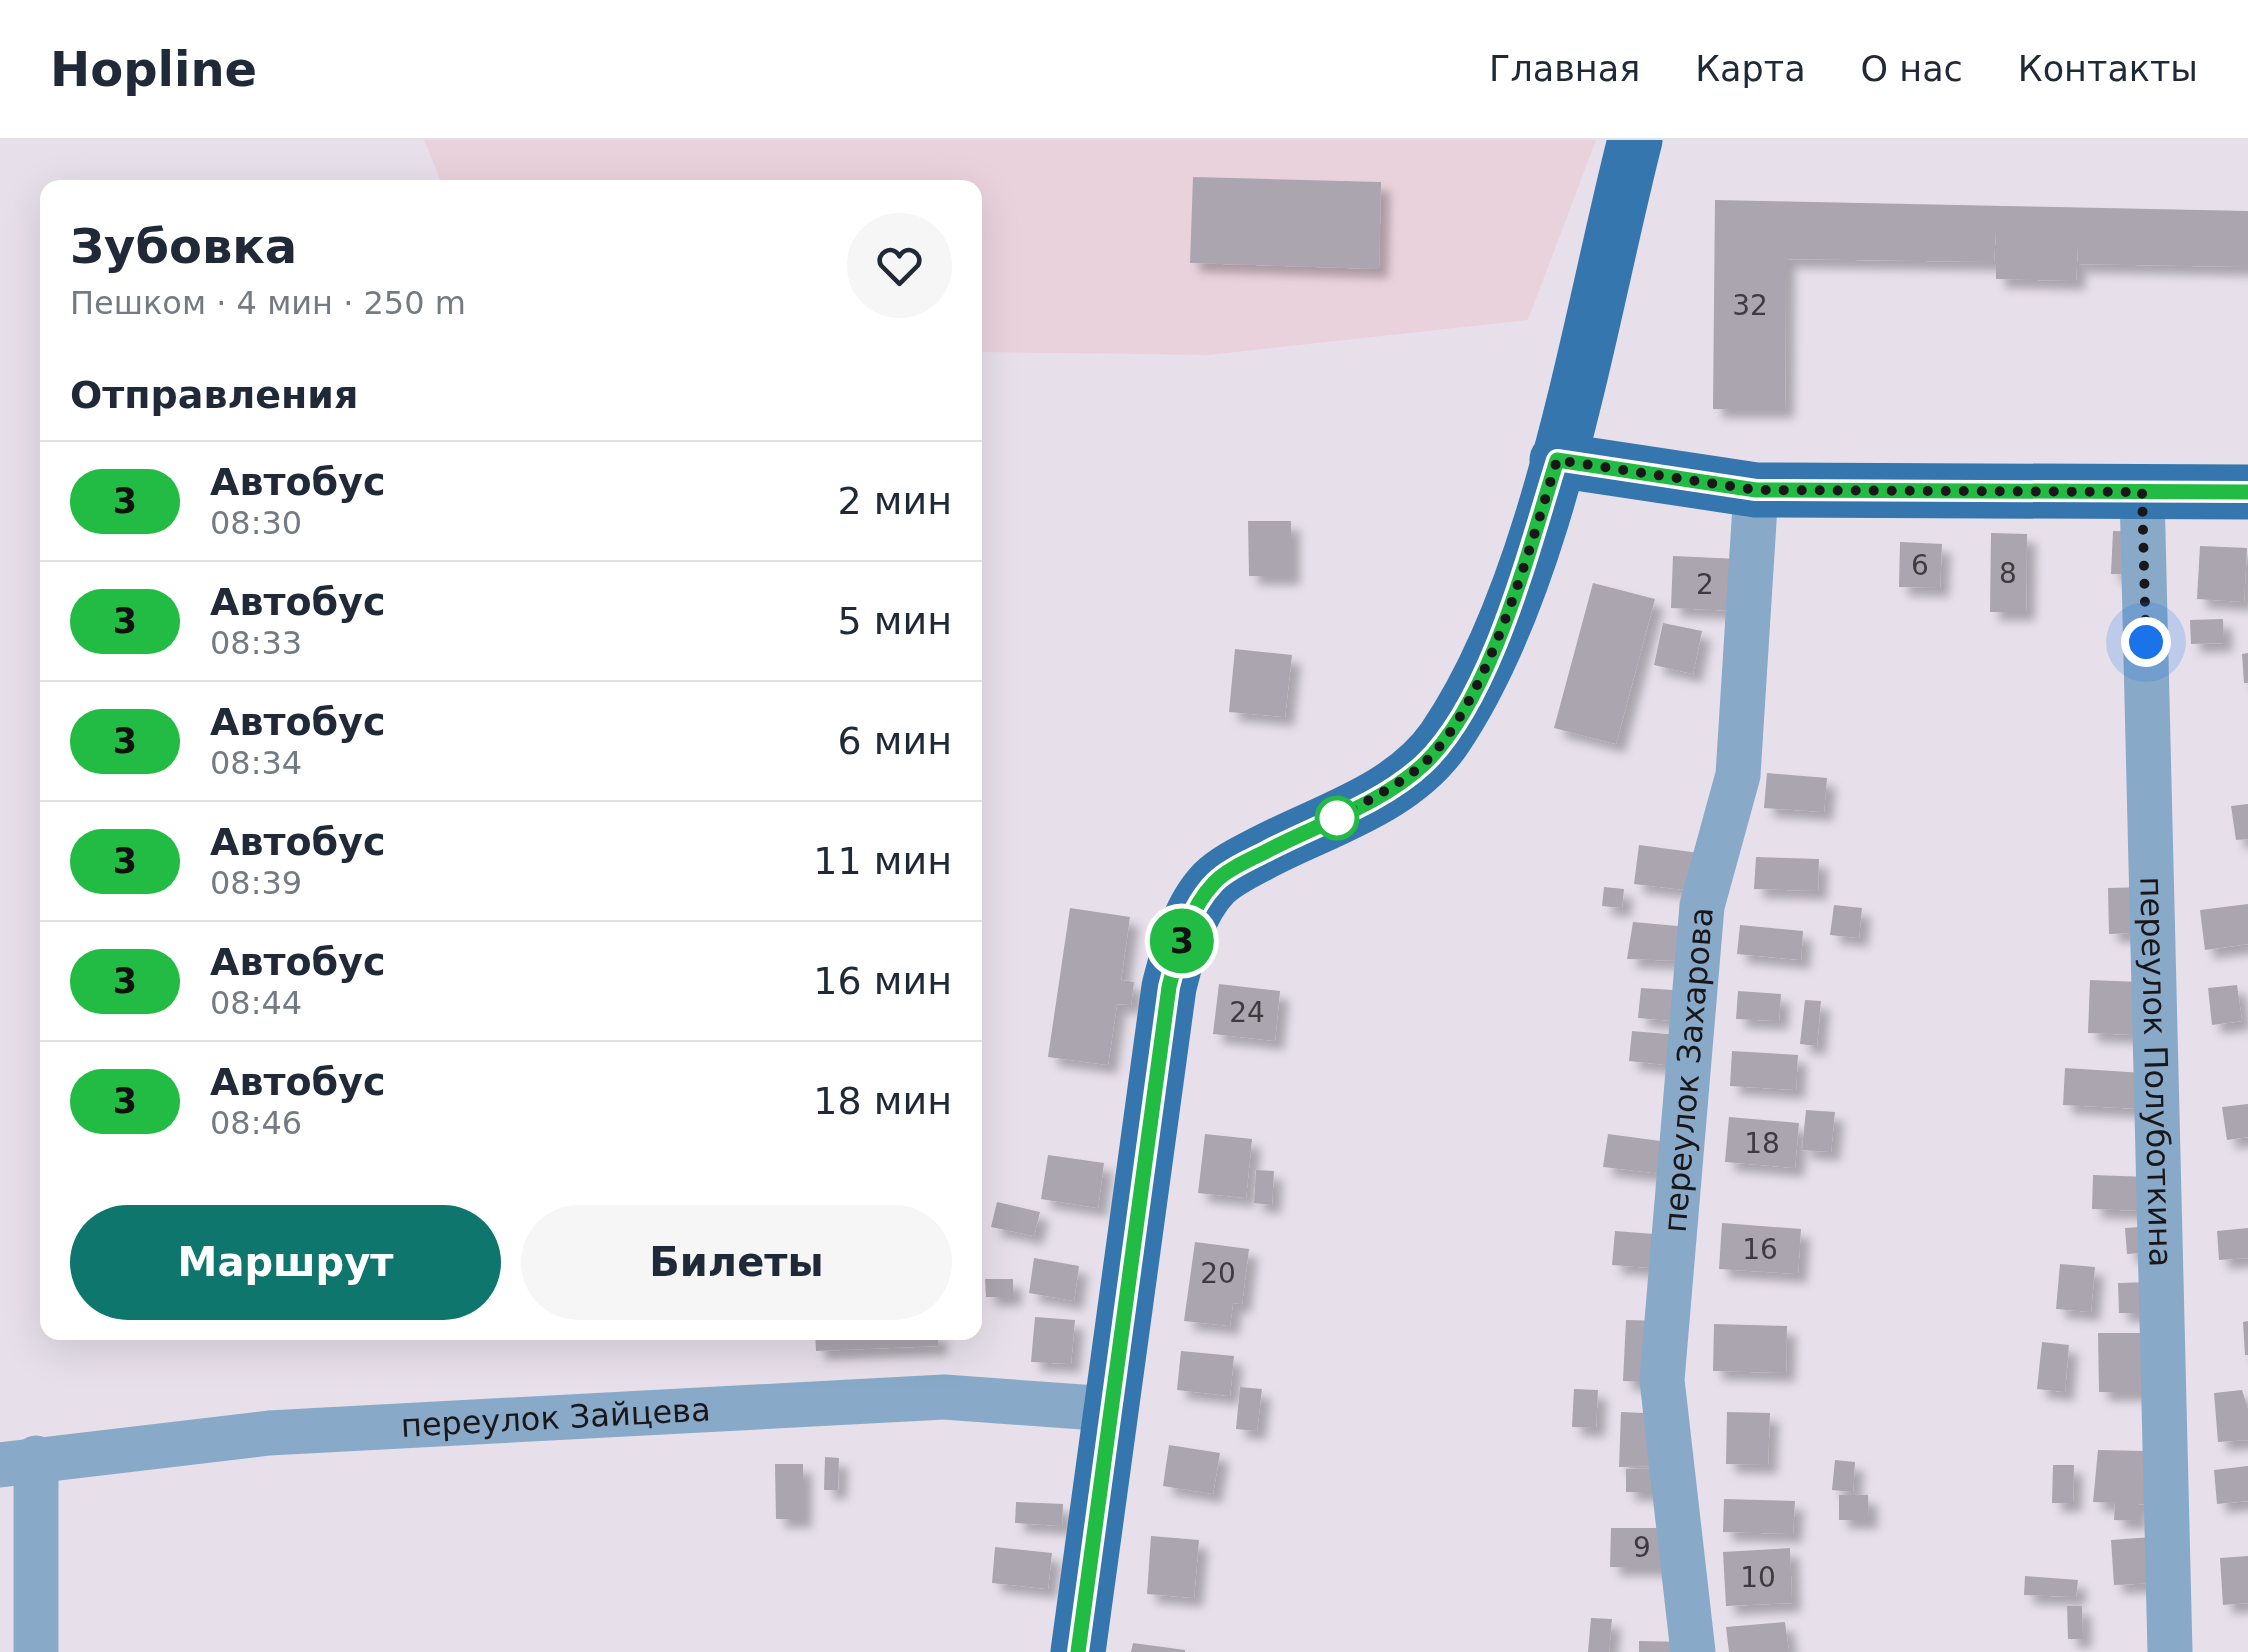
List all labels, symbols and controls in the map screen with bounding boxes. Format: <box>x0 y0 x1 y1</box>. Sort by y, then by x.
text: Hopline <box>50 41 257 97</box>
text: Главная <box>1489 49 1640 89</box>
text: Карта <box>1695 49 1806 89</box>
text: О нас <box>1861 49 1963 89</box>
text: Контакты <box>2018 49 2198 89</box>
button: heart <box>847 213 952 318</box>
text: Зубовка <box>70 218 297 274</box>
text: Пешком · 4 мин · 250 m <box>70 284 466 322</box>
house number: 32 <box>1732 289 1768 322</box>
text: Отправления <box>70 373 358 417</box>
text: Автобус <box>210 460 385 504</box>
text: 2 мин <box>838 479 952 523</box>
text: 3 <box>113 481 137 521</box>
text: 08:30 <box>210 504 302 542</box>
house number: 6 <box>1911 549 1929 582</box>
house number: 8 <box>1999 557 2017 590</box>
house number: 2 <box>1696 568 1714 601</box>
text: Автобус <box>210 580 385 624</box>
text: 5 мин <box>838 599 952 643</box>
text: 3 <box>113 601 137 641</box>
your location <box>2121 617 2171 667</box>
text: 08:33 <box>210 624 302 662</box>
text: Автобус <box>210 700 385 744</box>
text: 6 мин <box>838 719 952 763</box>
text: 3 <box>113 721 137 761</box>
text: 08:34 <box>210 744 302 782</box>
unlabelled marker <box>1316 797 1358 839</box>
text: Автобус <box>210 820 385 864</box>
text: 11 мин <box>813 839 952 883</box>
text: 3 <box>113 841 137 881</box>
text: 08:39 <box>210 864 302 902</box>
street label: переулок Полуботкина <box>2132 876 2180 1268</box>
street label: переулок Захарова <box>1656 906 1721 1234</box>
line badge: 3 <box>1150 908 1214 974</box>
text: 3 <box>1170 921 1194 961</box>
text: Автобус <box>210 940 385 984</box>
text: 16 мин <box>813 959 952 1003</box>
text: 3 <box>113 961 137 1001</box>
text: 08:44 <box>210 984 302 1022</box>
house number: 24 <box>1229 996 1265 1029</box>
text: Автобус <box>210 1060 385 1104</box>
text: 18 мин <box>813 1079 952 1123</box>
text: 3 <box>113 1081 137 1121</box>
text: 08:46 <box>210 1104 302 1142</box>
house number: 18 <box>1744 1127 1780 1160</box>
button: Маршрут <box>70 1205 501 1320</box>
button: Билеты <box>521 1205 952 1320</box>
house number: 16 <box>1742 1233 1778 1266</box>
house number: 20 <box>1200 1257 1236 1290</box>
street label: переулок Зайцева <box>400 1390 711 1445</box>
house number: 9 <box>1633 1531 1651 1564</box>
house number: 10 <box>1740 1561 1776 1594</box>

